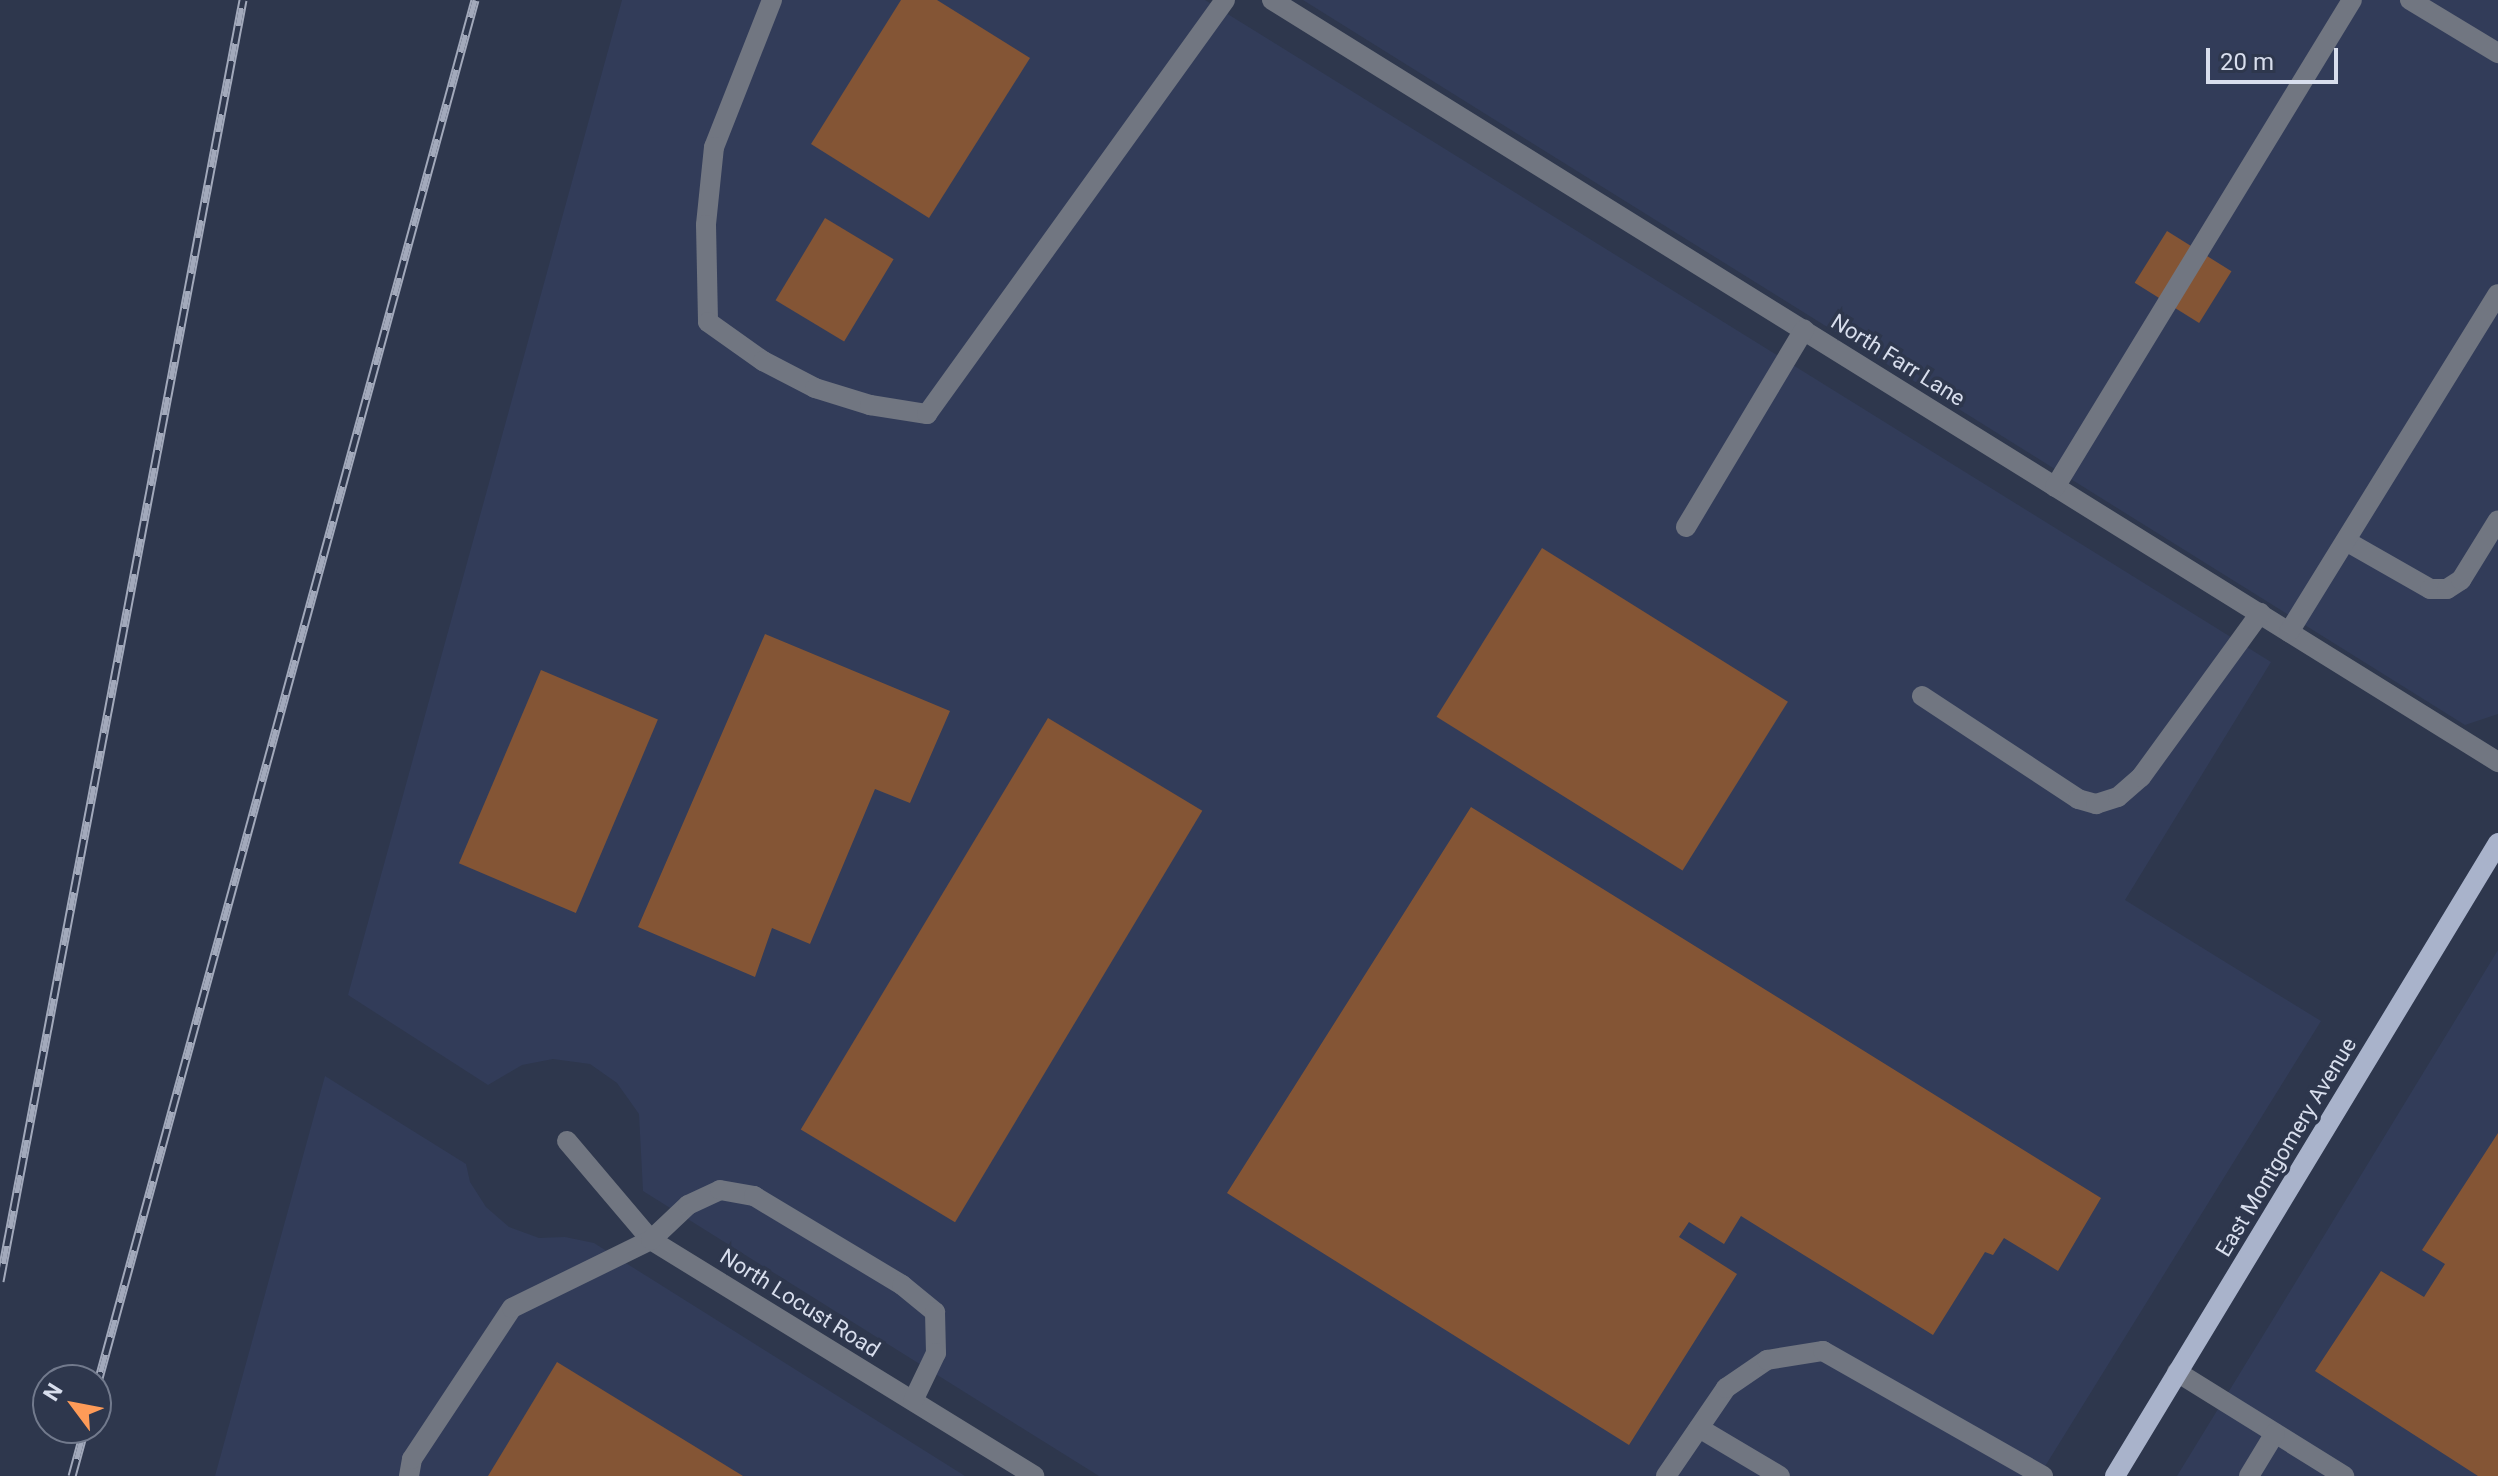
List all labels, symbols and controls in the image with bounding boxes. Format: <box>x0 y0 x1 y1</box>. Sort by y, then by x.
scale bar <box>2210 32 2342 82</box>
text: 20 m <box>2220 48 2274 76</box>
street label: North Farr Lane <box>1826 308 1970 412</box>
street label: East Montgomery Avenue <box>2210 1033 2362 1261</box>
street label: North Locust Road <box>715 1243 885 1363</box>
north arrow <box>32 1364 112 1444</box>
text: N <box>38 1379 68 1405</box>

